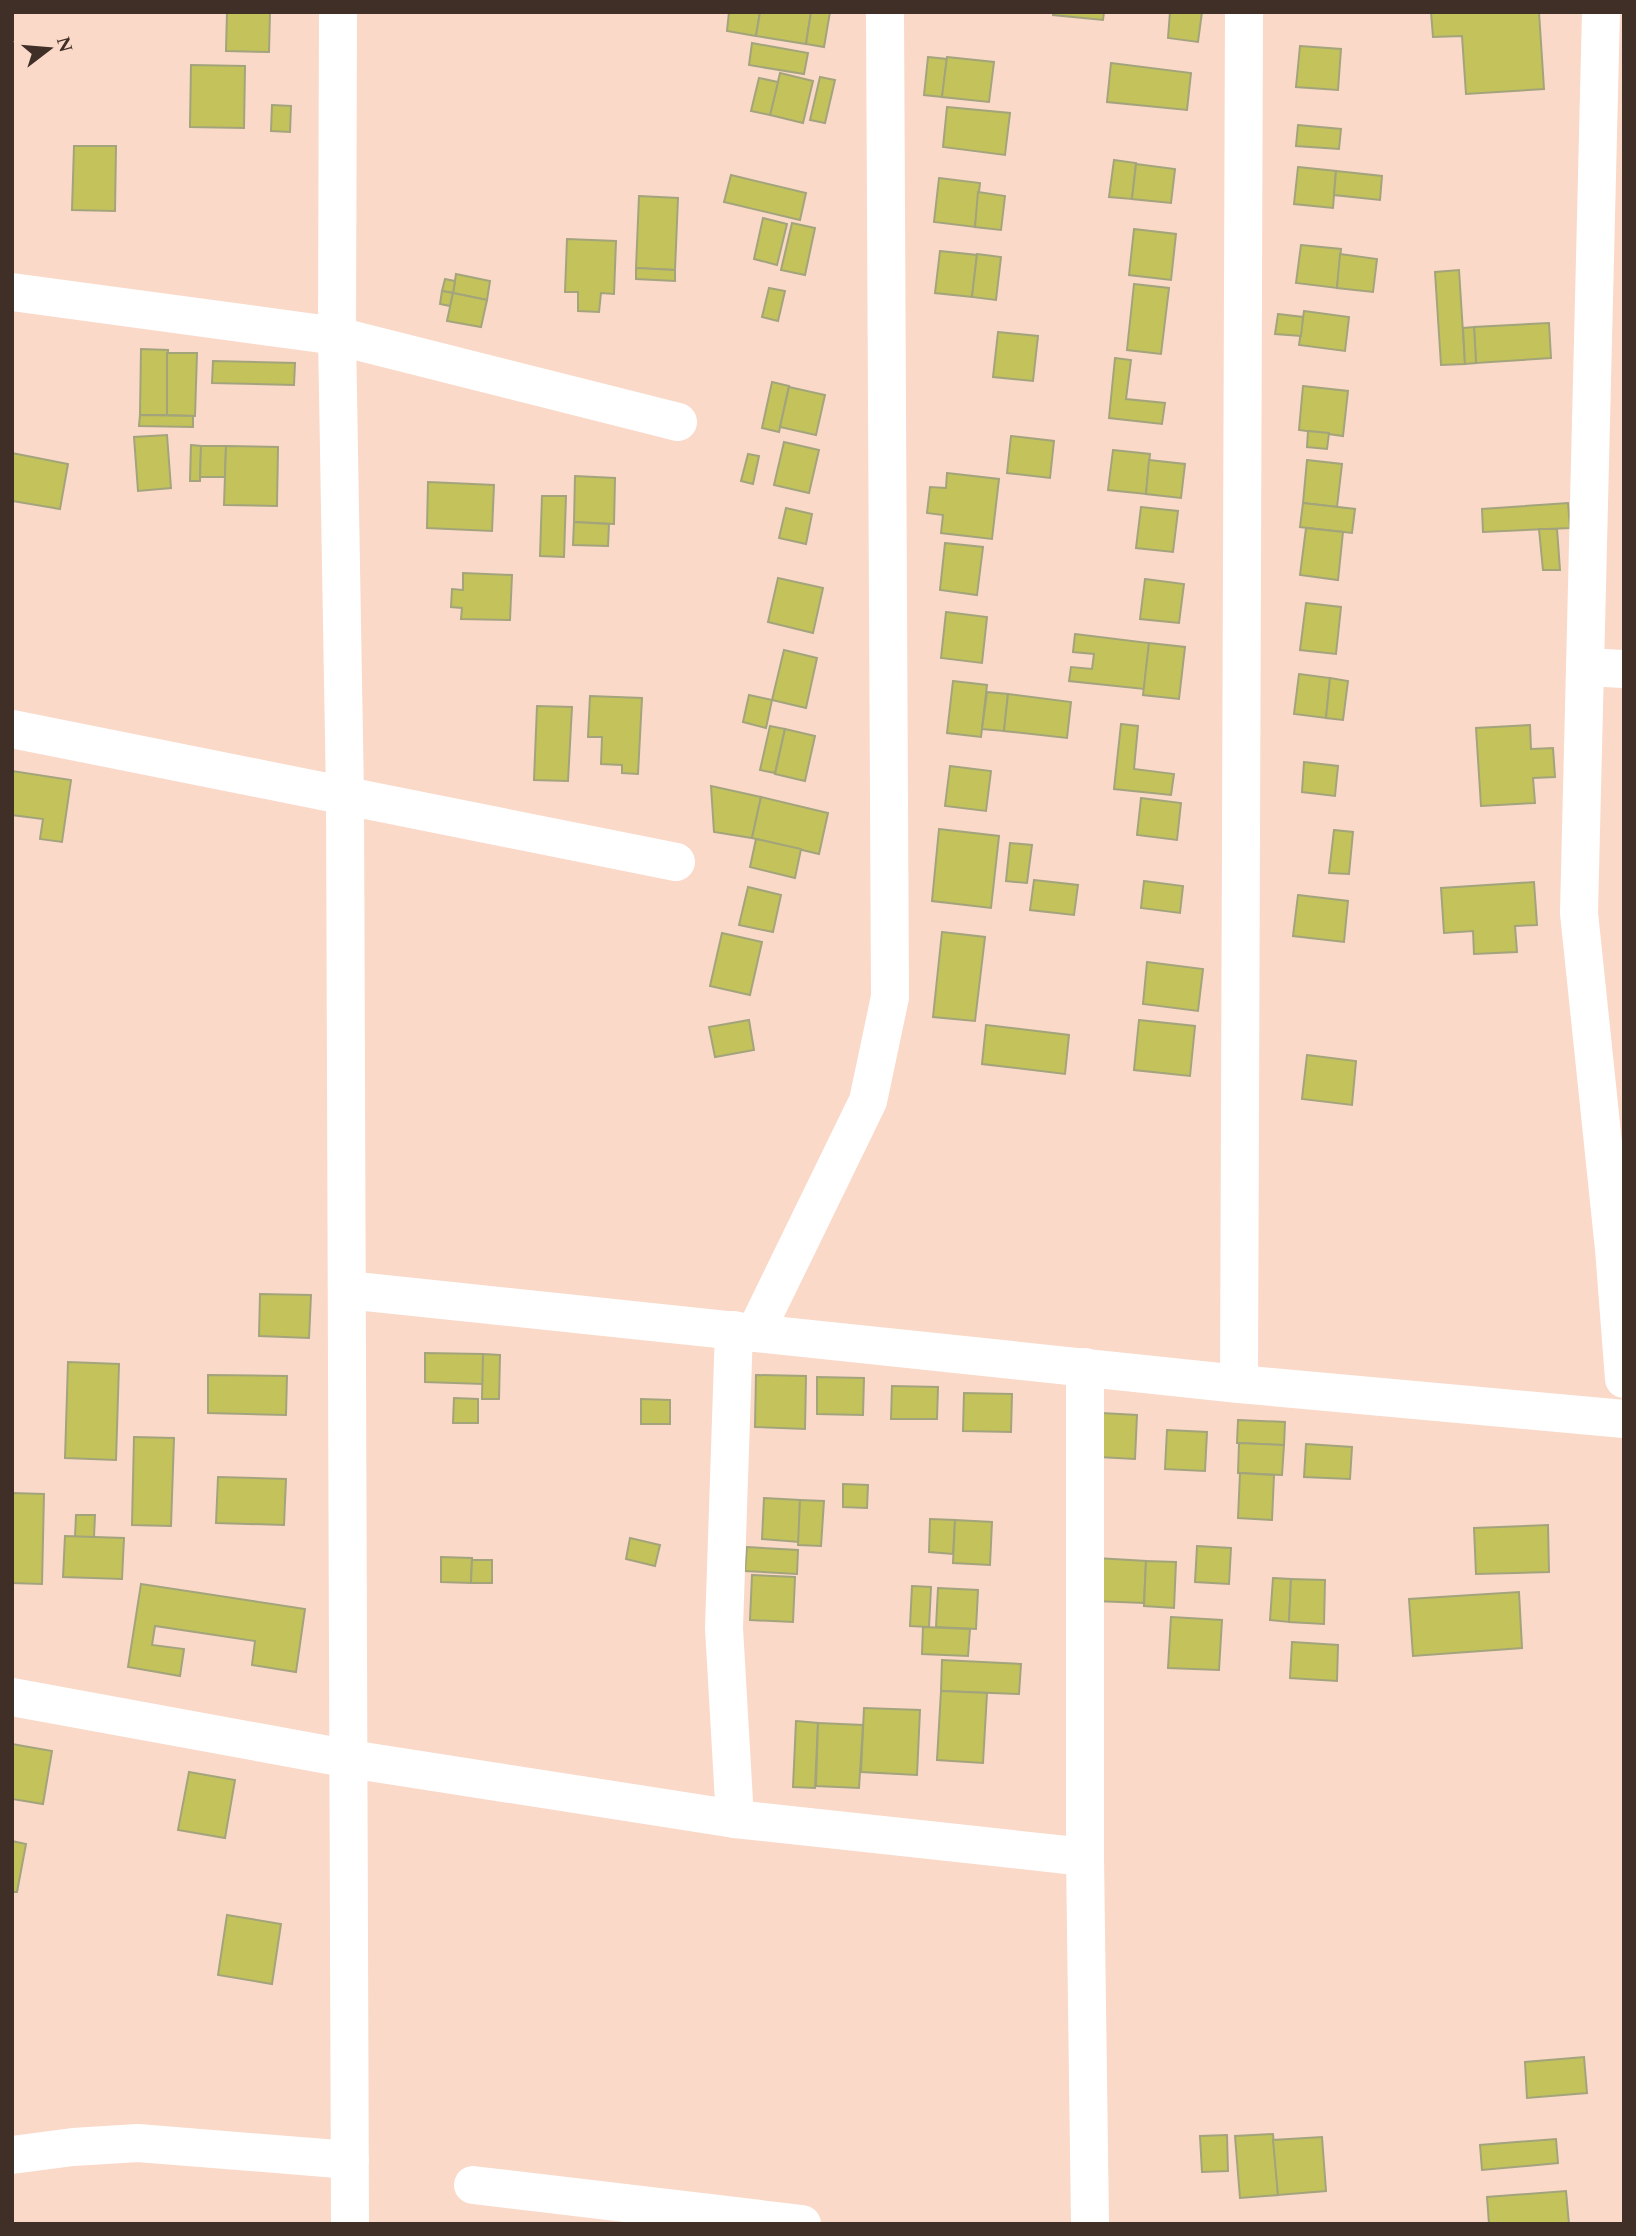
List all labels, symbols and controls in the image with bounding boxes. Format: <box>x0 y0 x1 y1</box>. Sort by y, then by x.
north arrow <box>14 14 84 84</box>
text: N <box>48 33 80 56</box>

